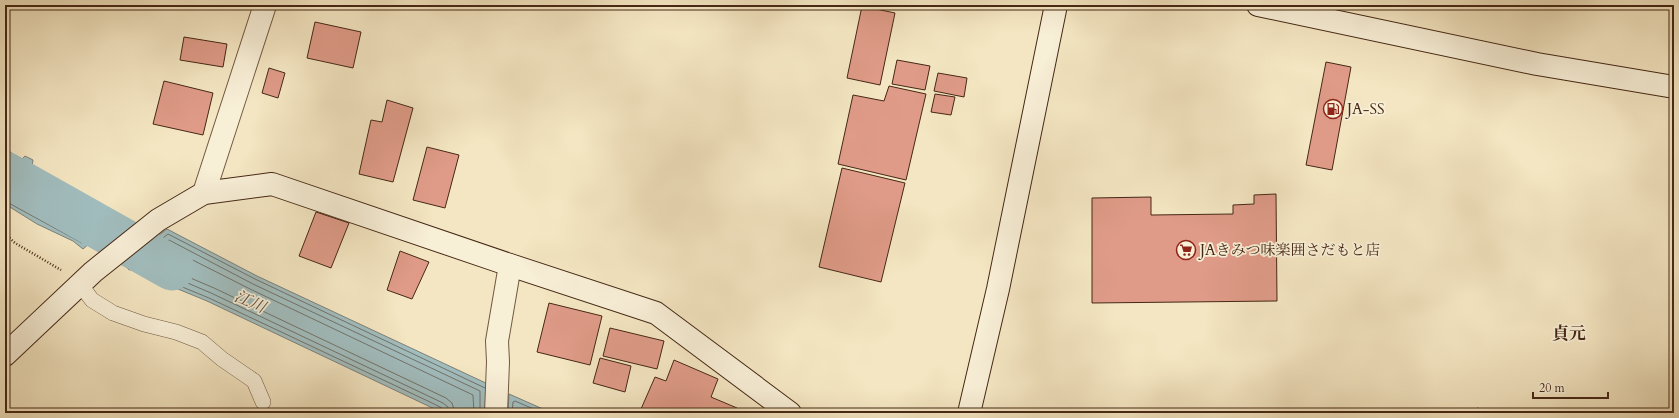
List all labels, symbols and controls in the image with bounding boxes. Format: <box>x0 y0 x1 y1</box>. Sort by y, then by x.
fuel station icon: JA-SS <box>1322 98 1344 120</box>
place label: JA-SS <box>1345 99 1384 119</box>
supermarket icon: JAきみつ味楽囲さだもと店 <box>1175 239 1197 261</box>
place label: JAきみつ味楽囲さだもと店 <box>1198 240 1380 260</box>
water label: 江川 <box>231 285 271 319</box>
district label: 貞元 <box>1552 322 1586 345</box>
scale bar <box>1533 374 1608 400</box>
text: 20 m <box>1539 380 1566 396</box>

